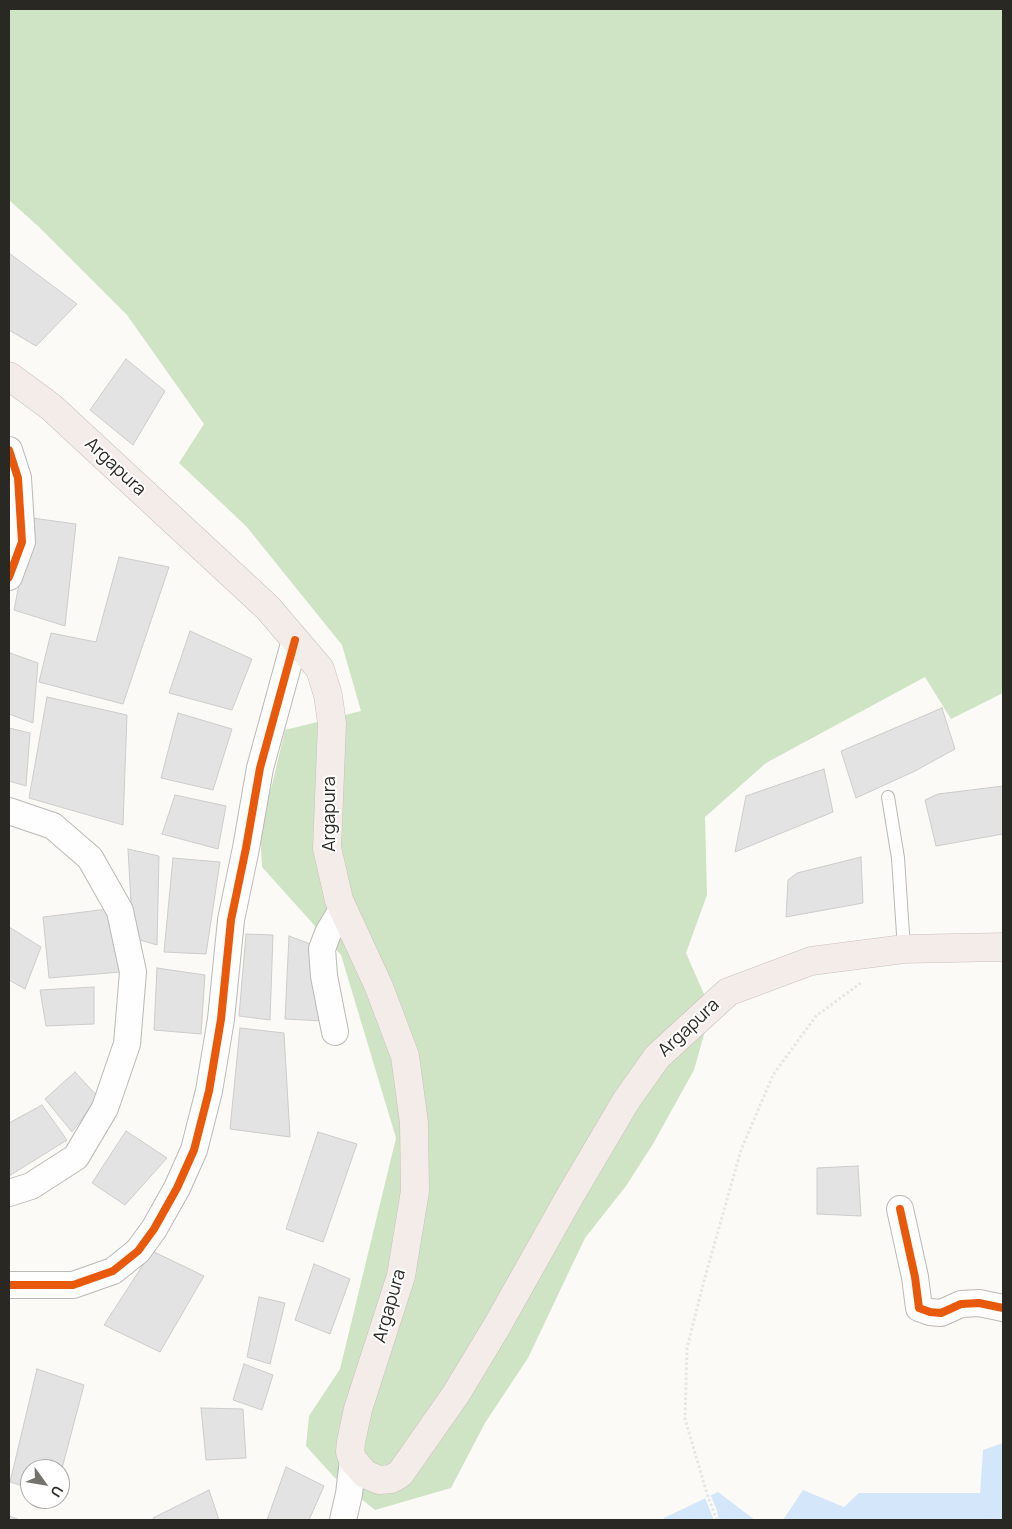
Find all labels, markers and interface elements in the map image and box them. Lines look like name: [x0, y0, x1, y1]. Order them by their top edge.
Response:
street label: Argapura: [80, 433, 150, 501]
street label: Argapura: [319, 776, 341, 852]
street label: Argapura: [654, 994, 724, 1062]
street label: Argapura: [369, 1267, 411, 1345]
north arrow: [20, 1459, 70, 1509]
text: U: [47, 1482, 68, 1501]

